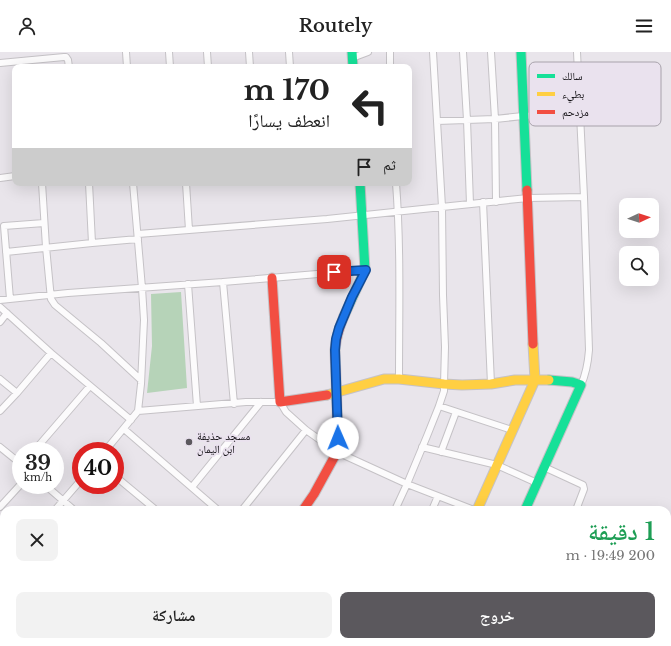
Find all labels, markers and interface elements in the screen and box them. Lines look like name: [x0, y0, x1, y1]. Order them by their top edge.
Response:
icon: person: [16, 15, 38, 37]
text: Routely: [299, 15, 372, 37]
icon: menu: [633, 15, 655, 37]
legend: [529, 62, 661, 126]
text: سالك: [562, 69, 582, 83]
text: 170 m: [244, 73, 330, 108]
icon: left: [344, 80, 396, 132]
text: بطيء: [562, 87, 584, 103]
text: مزدحم: [562, 105, 589, 120]
text: انعطف يسارًا: [248, 110, 330, 132]
text: ثم: [383, 155, 396, 174]
icon: arrive: [353, 156, 375, 178]
north arrow: [619, 198, 659, 238]
map controls: [619, 198, 659, 286]
button: search: [619, 246, 659, 286]
pin: [317, 255, 351, 289]
icon: arrive: [323, 261, 345, 283]
position arrow: [317, 417, 359, 459]
place label: مسجد حذيفة ابن اليمان: [197, 429, 250, 456]
marker: مسجد حذيفة ابن اليمان: [184, 437, 194, 447]
speed limit sign: 40: [72, 442, 124, 494]
text: 39: [25, 451, 51, 475]
text: km/h: [24, 471, 52, 484]
text: 1 دقيقة: [588, 517, 655, 546]
button: close: [16, 519, 58, 561]
text: 200 m · 19:49: [566, 547, 655, 564]
button: مشاركة: [16, 592, 332, 638]
button: خروج: [340, 592, 655, 638]

